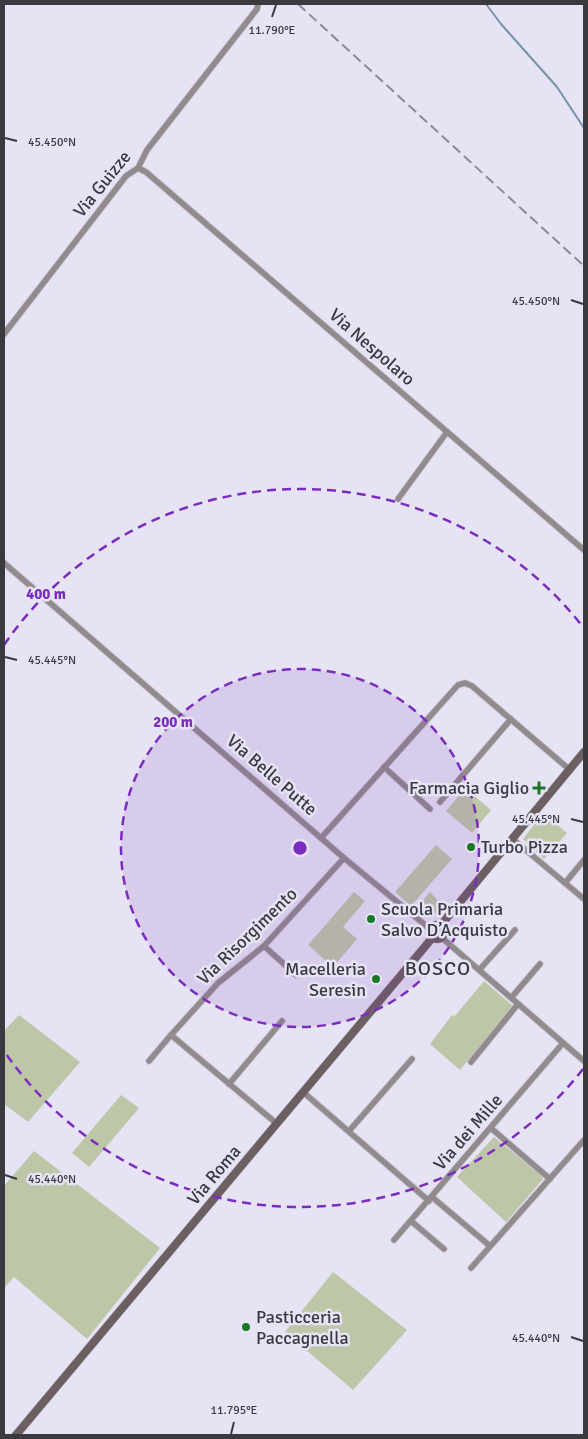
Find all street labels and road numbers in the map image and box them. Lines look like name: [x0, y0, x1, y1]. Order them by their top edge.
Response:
street label: Via Guizze: [68, 146, 136, 222]
street label: Via Nespolaro: [325, 304, 419, 390]
street label: Via Belle Putte: [222, 730, 322, 820]
street label: Via Risorgimento: [192, 883, 302, 989]
street label: Via dei Mille: [429, 1089, 507, 1175]
street label: Via Roma: [183, 1140, 245, 1210]

